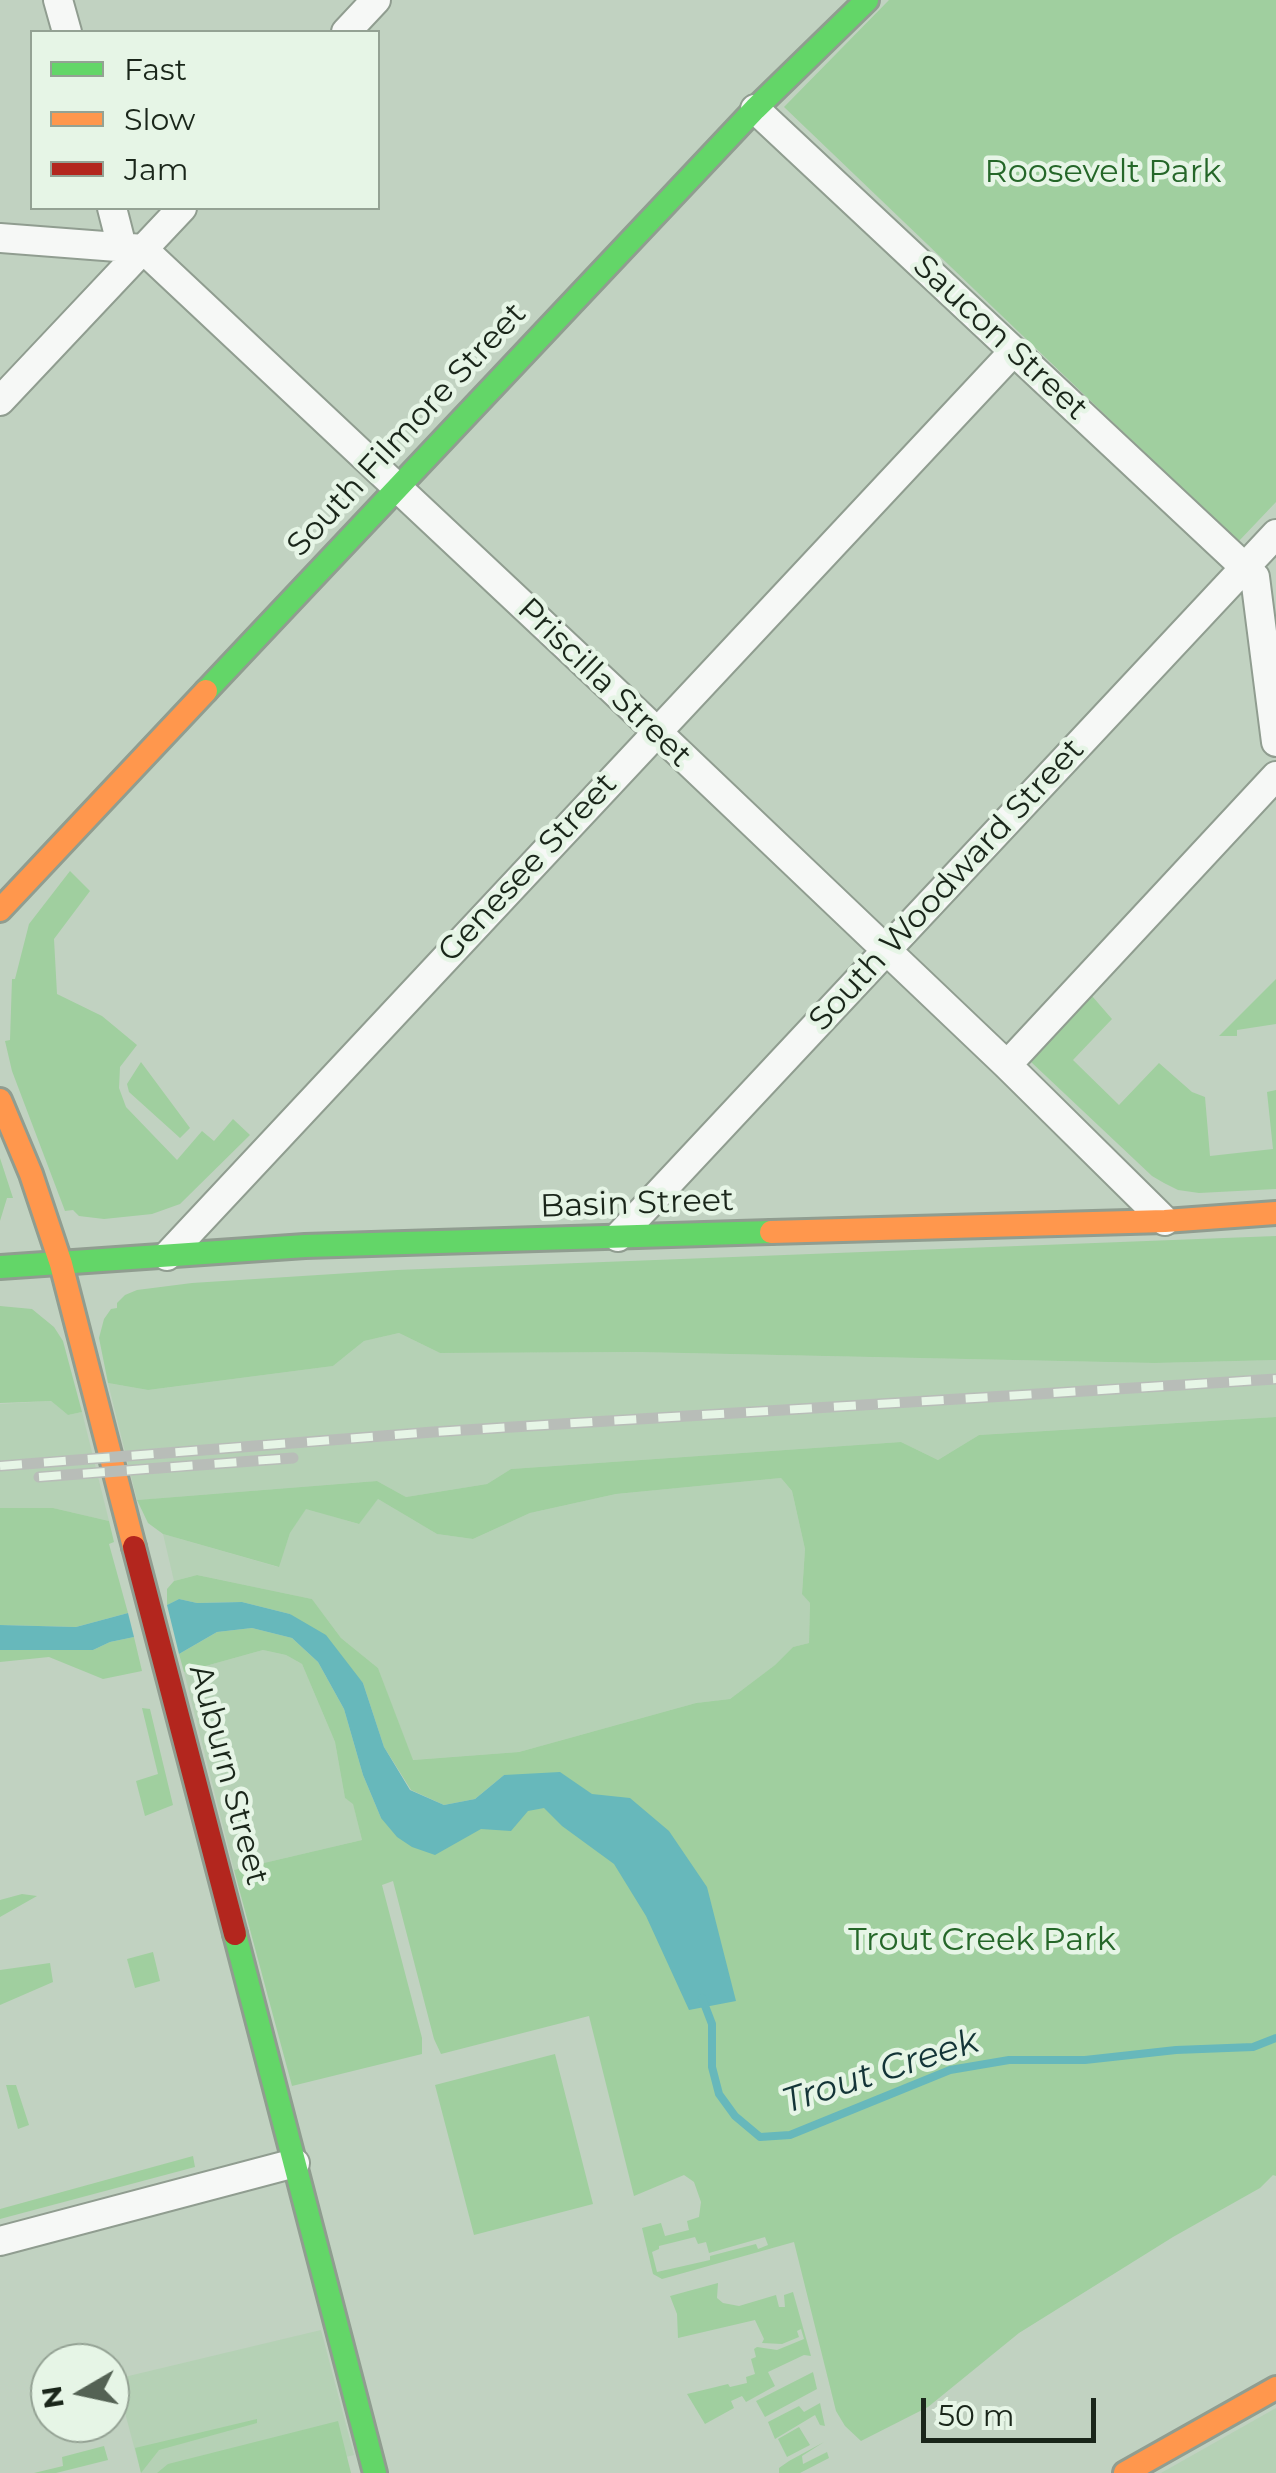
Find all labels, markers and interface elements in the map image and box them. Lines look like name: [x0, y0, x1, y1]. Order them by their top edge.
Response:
legend: [30, 30, 380, 210]
text: Fast: [124, 51, 187, 88]
text: Slow: [124, 101, 195, 138]
text: Jam: [124, 151, 189, 188]
park label: Roosevelt Park: [985, 154, 1221, 192]
street label: Saucon Street: [905, 247, 1095, 429]
street label: South Filmore Street: [280, 295, 534, 565]
street label: Priscilla Street: [509, 590, 699, 776]
street label: South Woodward Street: [802, 731, 1092, 1039]
street label: Genesee Street: [431, 766, 625, 970]
street label: Basin Street: [539, 1181, 735, 1227]
street label: Auburn Street: [180, 1661, 276, 1889]
park label: Trout Creek Park: [848, 1922, 1116, 1960]
water label: Trout Creek: [778, 2021, 984, 2123]
north arrow: [30, 2343, 130, 2443]
scale bar: [926, 2378, 1101, 2440]
text: N: [34, 2384, 71, 2411]
text: 50 m: [938, 2397, 1015, 2434]

